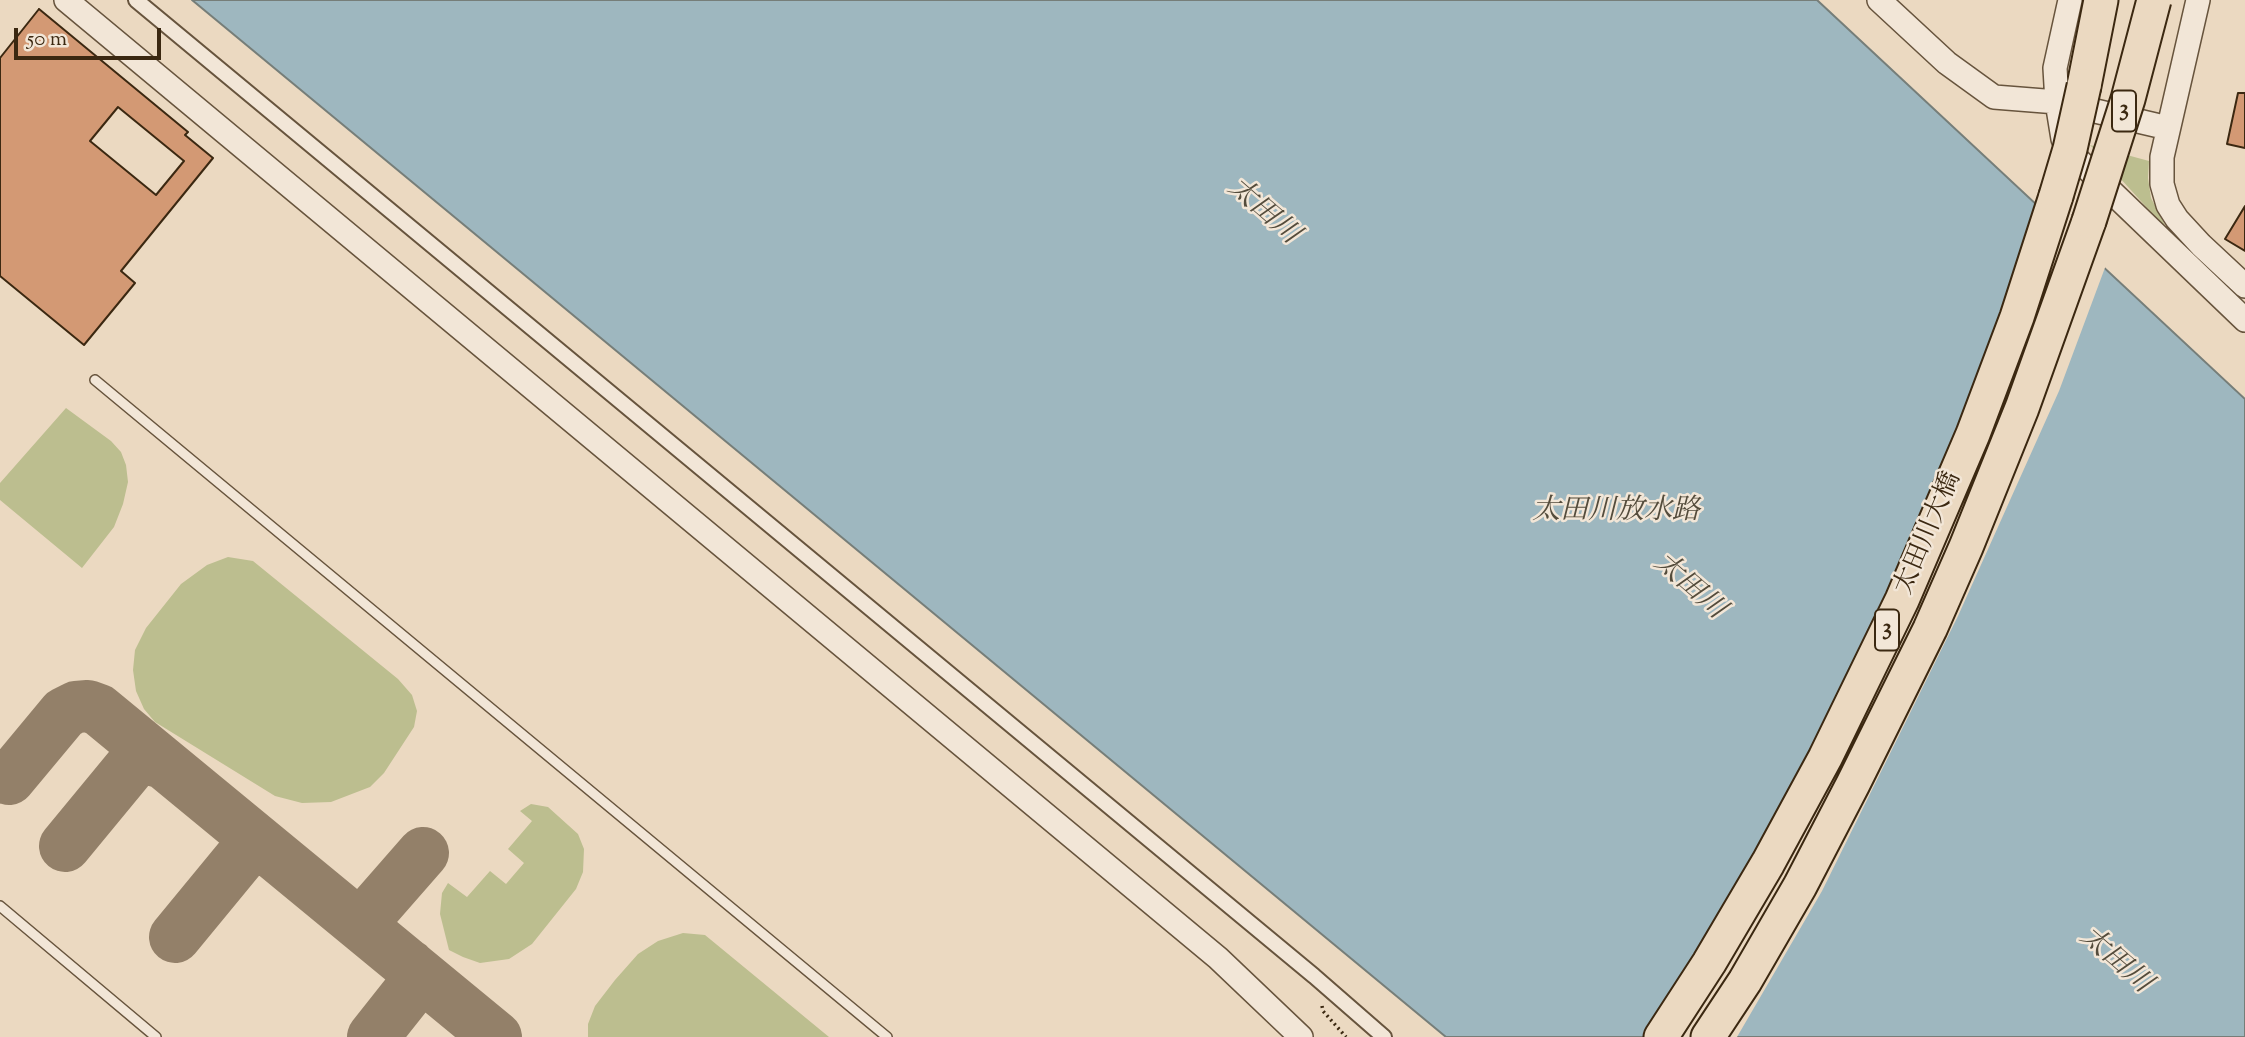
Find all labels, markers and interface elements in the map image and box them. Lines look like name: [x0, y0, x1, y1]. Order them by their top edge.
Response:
scale bar: [18, 14, 164, 58]
text: 50 m: [27, 25, 67, 55]
road number: 3: [2112, 90, 2136, 132]
water label: 太田川: [1219, 173, 1305, 253]
street label: 太田川大橋: [1890, 468, 1970, 600]
water label: 太田川放水路: [1532, 496, 1700, 530]
water label: 太田川: [1645, 548, 1731, 628]
road number: 3: [1875, 610, 1899, 650]
water label: 太田川: [2071, 922, 2157, 1002]

